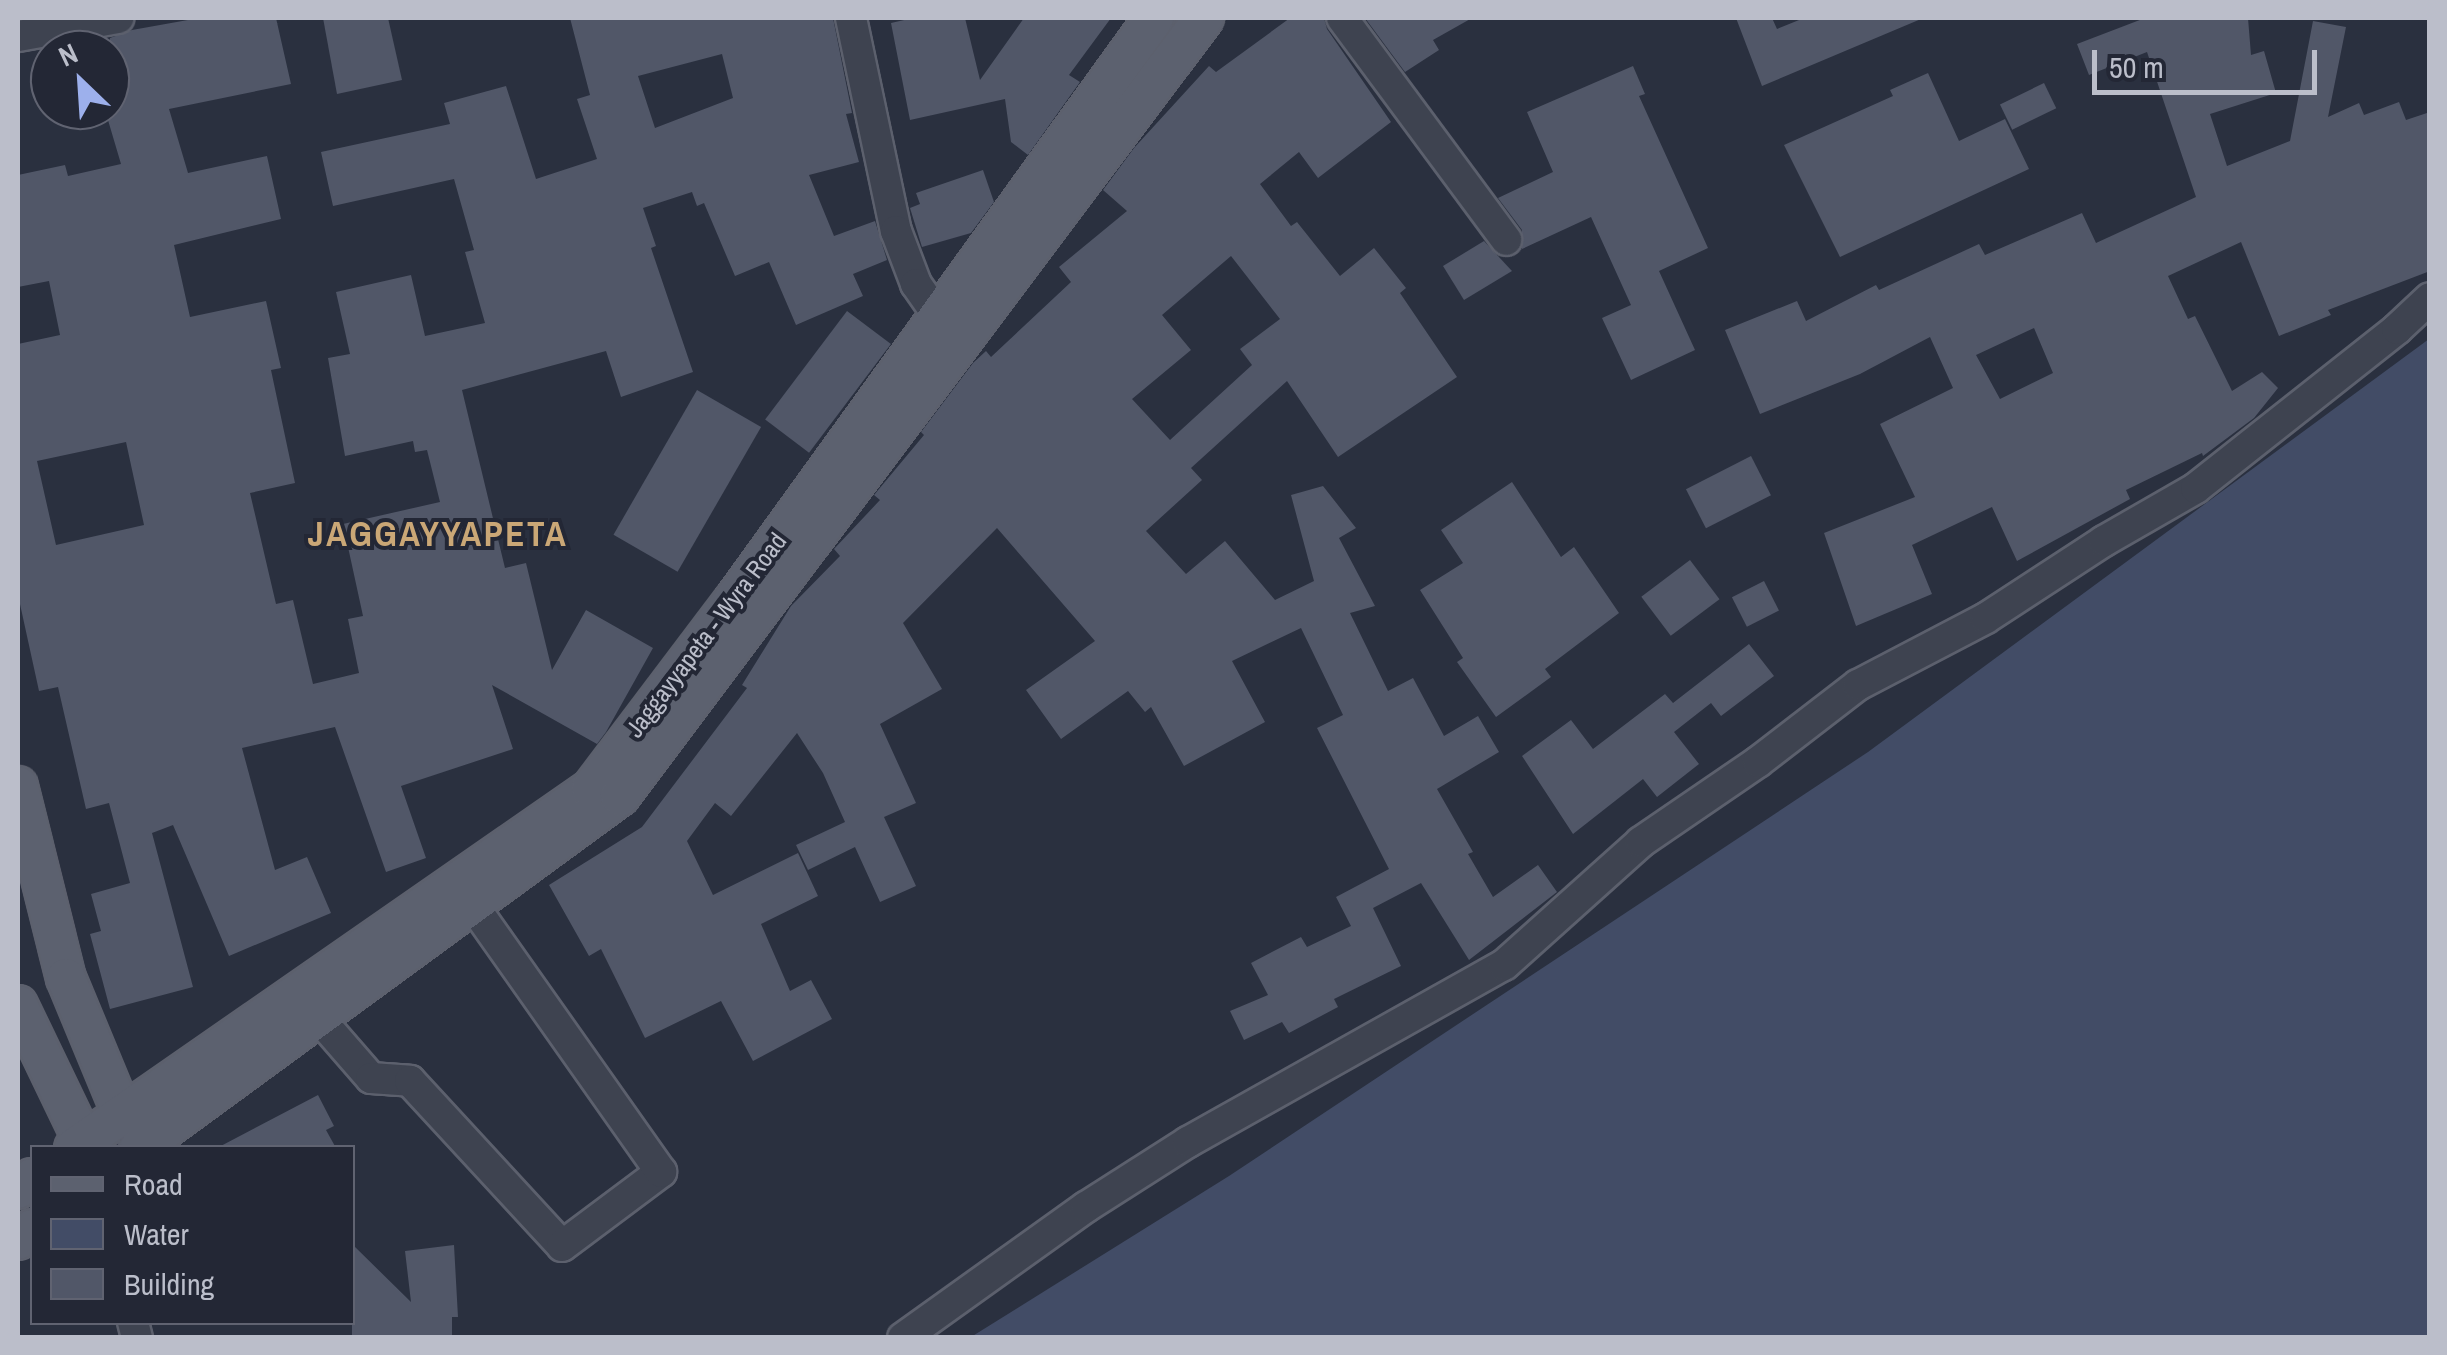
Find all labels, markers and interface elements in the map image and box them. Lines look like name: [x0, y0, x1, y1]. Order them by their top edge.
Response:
north arrow: [30, 30, 130, 130]
scale bar: [2097, 30, 2322, 92]
text: N: [53, 34, 84, 75]
text: 50 m: [2109, 47, 2164, 87]
district label: JAGGAYYAPETA: [308, 513, 568, 555]
street label: Jaggayyapeta - Wyra Road: [619, 527, 793, 743]
legend: [30, 1145, 355, 1325]
text: Road: [124, 1164, 183, 1204]
text: Water: [124, 1214, 189, 1254]
text: Building: [124, 1264, 214, 1304]

